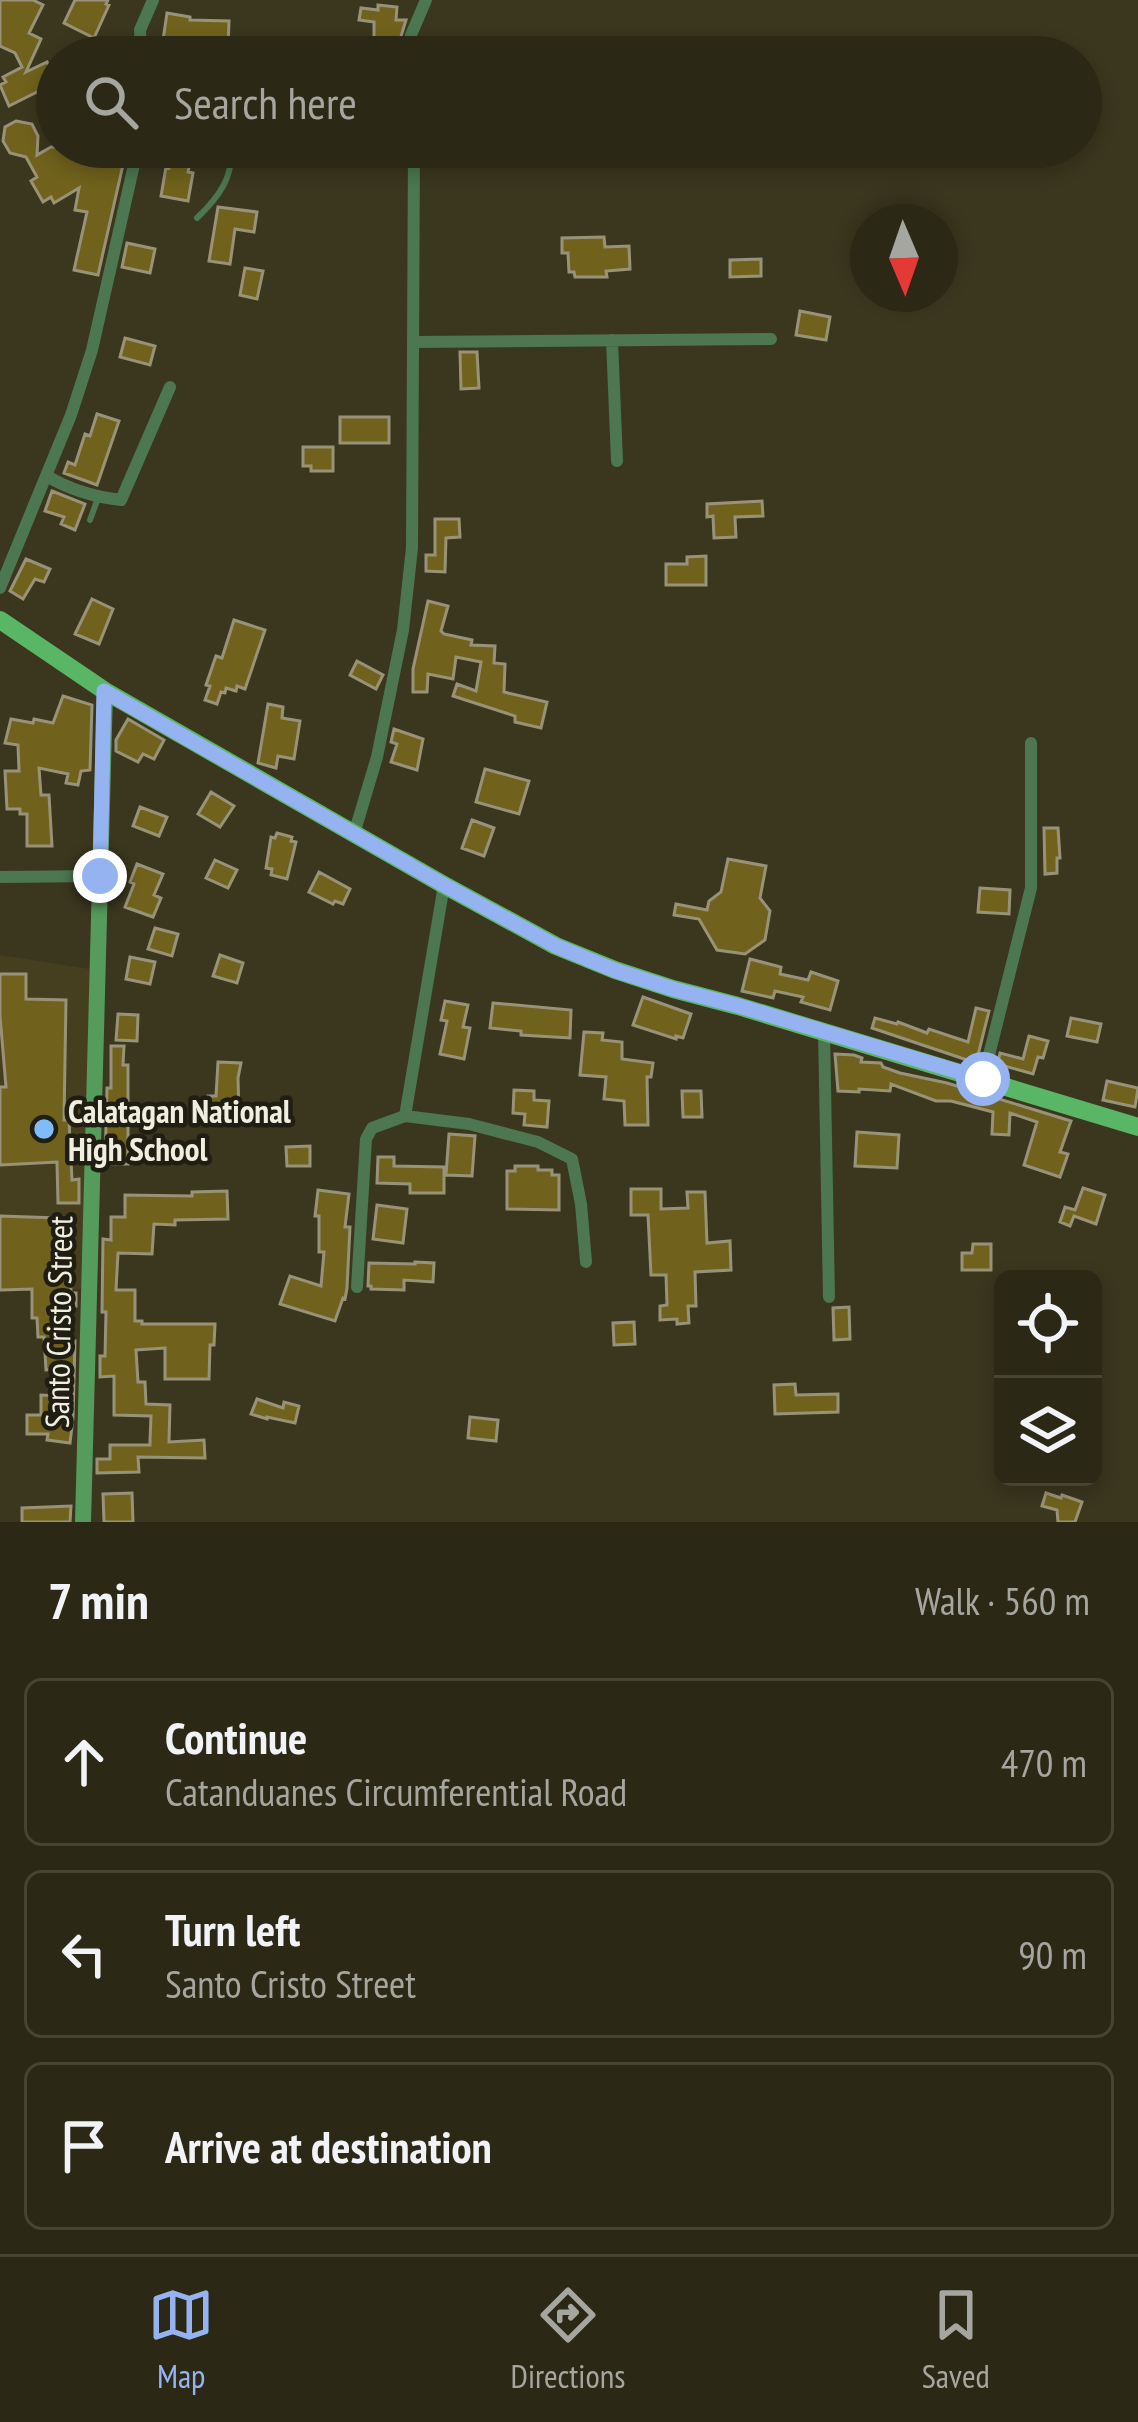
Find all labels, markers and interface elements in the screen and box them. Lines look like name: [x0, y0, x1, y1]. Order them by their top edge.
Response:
search box: [36, 36, 1102, 168]
icon: search: [78, 69, 144, 135]
text: Search here: [174, 73, 357, 131]
north arrow: [850, 204, 958, 312]
route end: [73, 849, 127, 903]
route start: [956, 1052, 1010, 1106]
place label: Calatagan National High School: [68, 1089, 292, 1170]
marker: Calatagan National High School: [31, 1116, 57, 1142]
street label: Santo Cristo Street: [35, 1215, 81, 1429]
map controls: [994, 1270, 1102, 1486]
button: locate: [994, 1270, 1102, 1378]
button: layers: [994, 1378, 1102, 1486]
text: 7 min: [48, 1567, 149, 1633]
text: Walk · 560 m: [915, 1575, 1090, 1626]
text: Continue: [165, 1708, 307, 1766]
icon: ahead: [51, 1729, 117, 1795]
text: 470 m: [1001, 1737, 1087, 1788]
text: Catanduanes Circumferential Road: [165, 1766, 627, 1817]
text: Turn left: [165, 1900, 300, 1958]
icon: left: [51, 1921, 117, 1987]
text: 90 m: [1018, 1929, 1087, 1980]
text: Santo Cristo Street: [165, 1958, 416, 2009]
icon: arrive: [51, 2113, 117, 2179]
text: Arrive at destination: [165, 2117, 492, 2175]
tab: Map: [148, 2282, 214, 2397]
tab: Directions: [511, 2282, 625, 2397]
tab: Saved: [922, 2282, 990, 2397]

